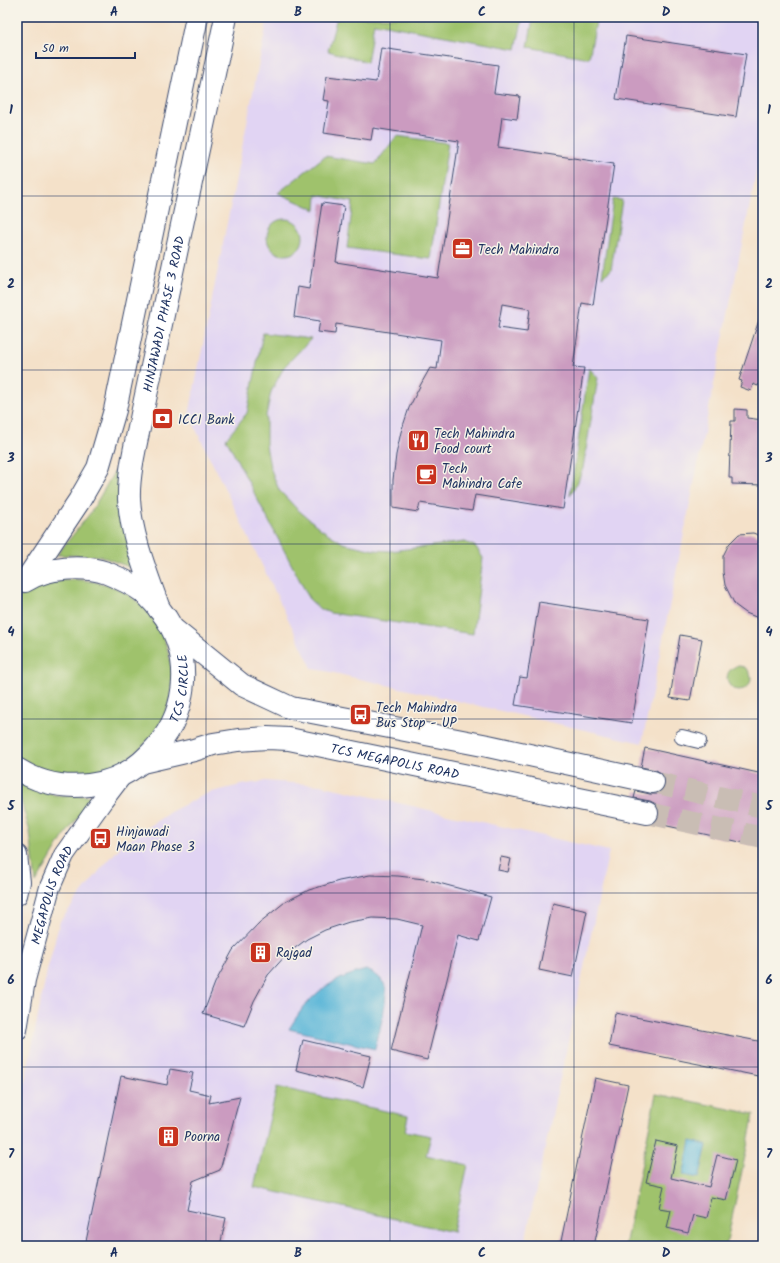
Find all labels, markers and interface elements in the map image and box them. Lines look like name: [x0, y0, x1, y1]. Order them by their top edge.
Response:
text: A: [110, 2, 118, 23]
text: B: [294, 2, 302, 23]
text: C: [478, 2, 486, 23]
text: D: [662, 2, 671, 23]
scale bar: [36, 34, 135, 60]
text: 50 m: [42, 39, 69, 58]
text: 1: [9, 100, 13, 121]
text: 1: [767, 100, 771, 121]
street label: HINJAWADI PHASE 3 ROAD: [138, 234, 191, 394]
office icon: Tech Mahindra: [449, 236, 475, 262]
place label: Tech Mahindra: [478, 240, 559, 261]
text: 2: [7, 274, 15, 295]
text: 2: [765, 274, 773, 295]
bank icon: ICCI Bank: [149, 406, 175, 432]
place label: ICCI Bank: [178, 410, 235, 431]
place label: Tech Mahindra Food court: [434, 424, 515, 460]
restaurant icon: Tech Mahindra Food court: [406, 427, 432, 453]
text: 3: [6, 448, 15, 469]
text: 3: [764, 448, 773, 469]
place label: Tech Mahindra Cafe: [442, 459, 522, 495]
cafe icon: Tech Mahindra Cafe: [413, 462, 439, 488]
text: 4: [7, 622, 15, 643]
text: 4: [765, 622, 773, 643]
street label: TCS CIRCLE: [165, 652, 195, 726]
place label: Tech Mahindra Bus Stop - UP: [376, 698, 457, 734]
bus stop icon: Tech Mahindra Bus Stop - UP: [348, 701, 374, 727]
street label: TCS MEGAPOLIS ROAD: [329, 739, 461, 786]
text: 5: [7, 796, 16, 817]
text: 5: [765, 796, 774, 817]
place label: Hinjawadi Maan Phase 3: [116, 822, 195, 858]
bus stop icon: Hinjawadi Maan Phase 3: [88, 825, 114, 851]
street label: MEGAPOLIS ROAD: [26, 842, 80, 947]
building icon: Rajgad: [248, 939, 274, 965]
place label: Rajgad: [276, 943, 312, 964]
text: 6: [7, 970, 15, 991]
text: 6: [765, 970, 773, 991]
building icon: Poorna: [156, 1123, 182, 1149]
place label: Poorna: [184, 1127, 220, 1148]
text: 7: [8, 1144, 15, 1165]
text: 7: [766, 1144, 773, 1165]
text: A: [110, 1243, 118, 1263]
text: B: [294, 1243, 302, 1263]
text: C: [478, 1243, 486, 1263]
text: D: [662, 1243, 671, 1263]

